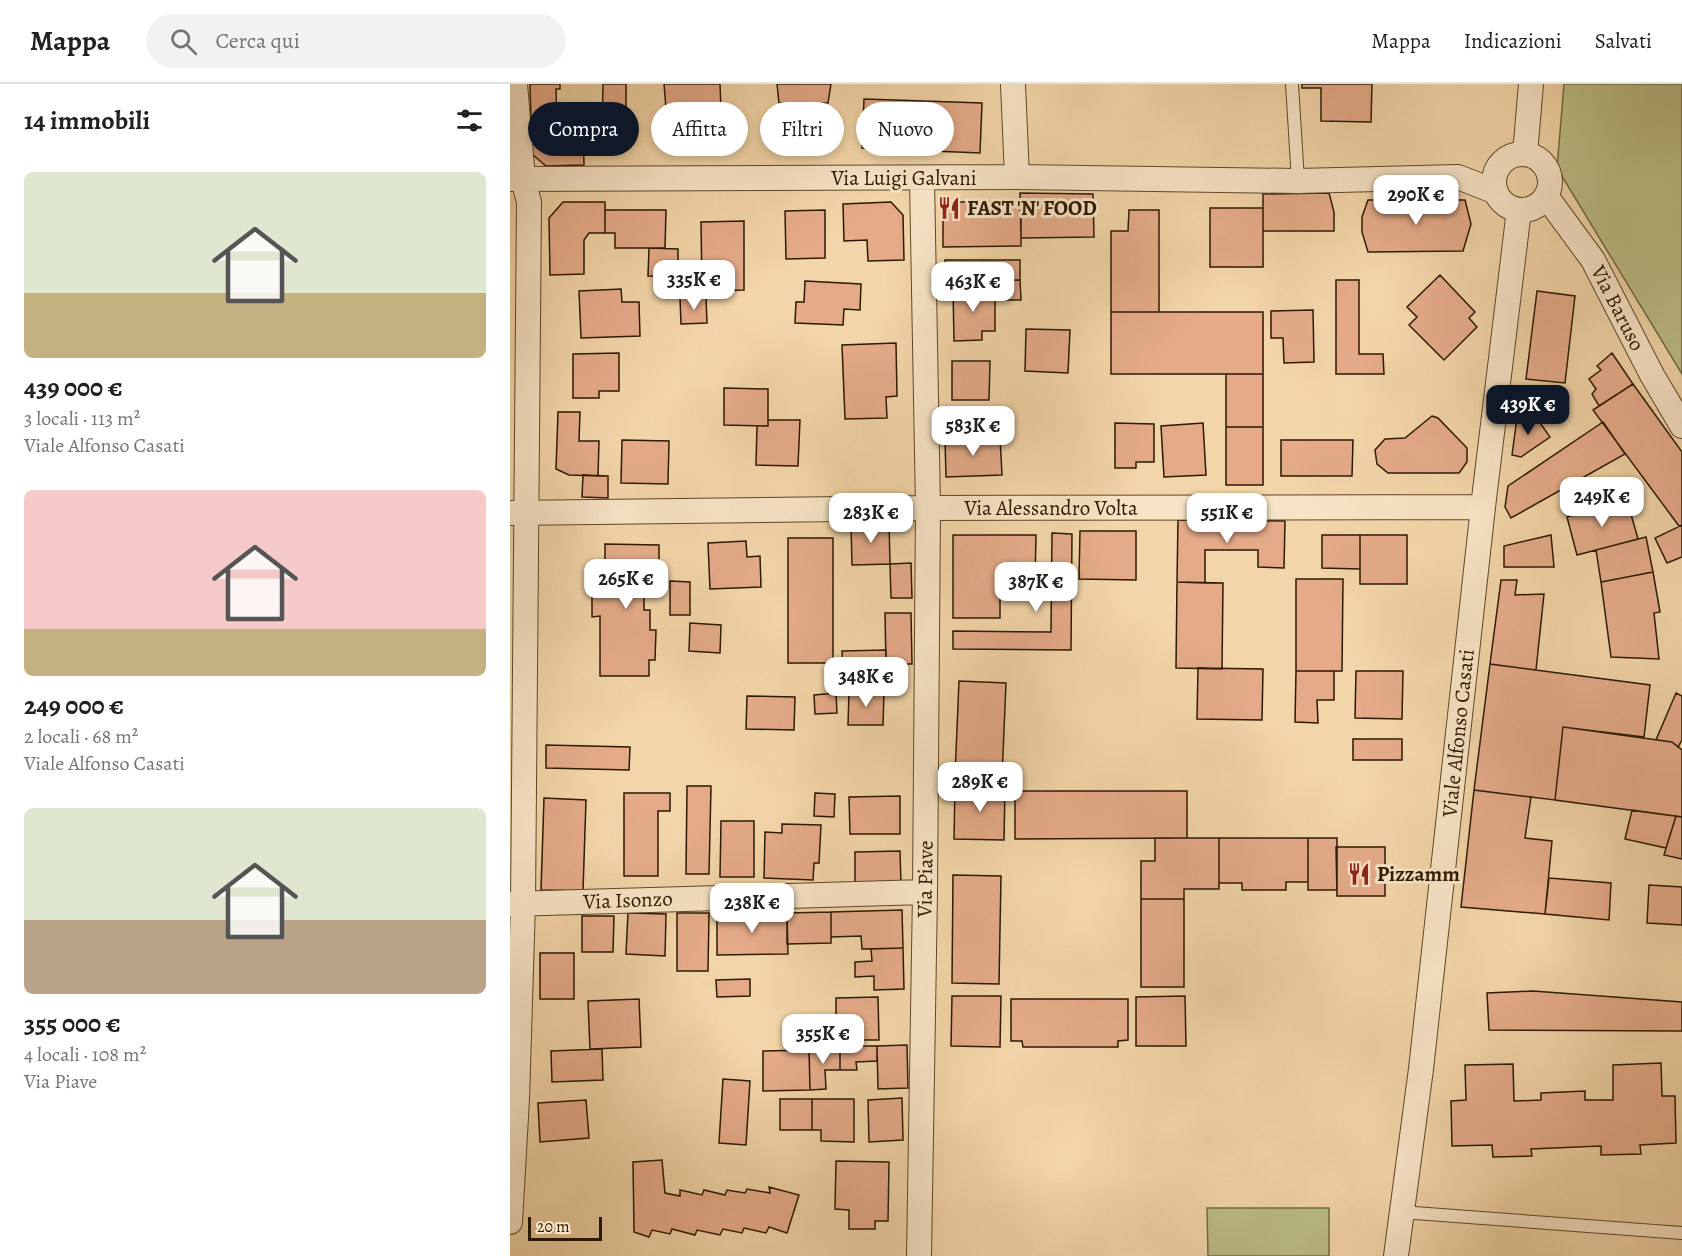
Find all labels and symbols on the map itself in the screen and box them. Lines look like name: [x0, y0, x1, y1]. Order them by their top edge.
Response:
street label: Via Luigi Galvani: [830, 164, 977, 192]
pin: 290K €: [1367, 175, 1465, 226]
place label: FAST 'N' FOOD: [967, 194, 1097, 222]
restaurant icon: FAST 'N' FOOD: [936, 195, 962, 221]
pin: 335K €: [645, 260, 743, 311]
street label: Via Baruso: [1584, 260, 1651, 356]
pin: 463K €: [924, 262, 1022, 313]
pin: 439K €: [1479, 385, 1577, 436]
pin: 583K €: [924, 406, 1022, 457]
pin: 249K €: [1553, 477, 1651, 528]
pin: 283K €: [822, 493, 920, 544]
pin: 551K €: [1178, 493, 1276, 544]
street label: Via Alessandro Volta: [963, 494, 1138, 522]
pin: 265K €: [577, 559, 675, 610]
pin: 387K €: [987, 562, 1085, 613]
street label: Viale Alfonso Casati: [1435, 647, 1481, 819]
pin: 348K €: [817, 657, 915, 708]
pin: 289K €: [931, 762, 1029, 813]
street label: Via Piave: [910, 840, 940, 919]
place label: Pizzamm: [1377, 860, 1460, 888]
restaurant icon: Pizzamm: [1346, 861, 1372, 887]
pin: 238K €: [703, 883, 801, 934]
street label: Via Isonzo: [582, 884, 673, 916]
pin: 355K €: [774, 1014, 872, 1065]
scale bar: [528, 1214, 602, 1242]

